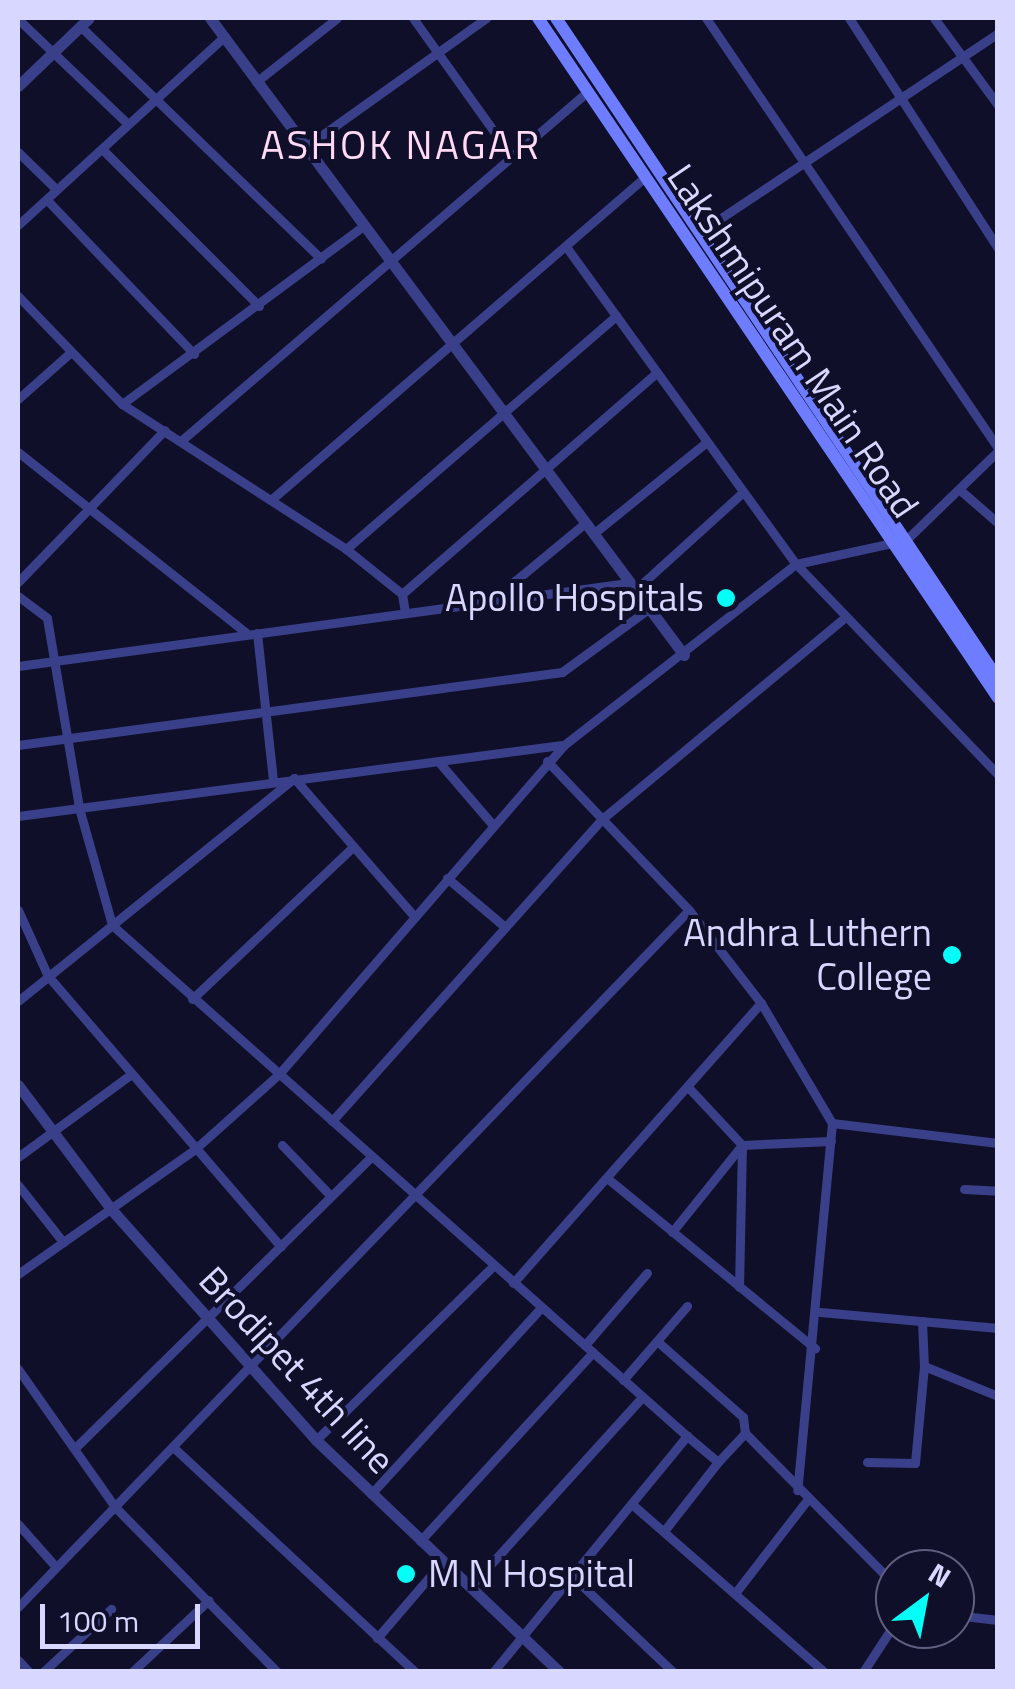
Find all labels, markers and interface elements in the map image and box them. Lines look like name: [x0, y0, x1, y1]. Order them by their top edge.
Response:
district label: ASHOK NAGAR: [260, 121, 542, 169]
street label: Lakshmipuram Main Road: [658, 156, 928, 526]
place label: Apollo Hospitals: [445, 575, 704, 621]
marker: Apollo Hospitals: [713, 585, 739, 611]
place label: Andhra Luthern College: [683, 910, 932, 999]
marker: Andhra Luthern College: [941, 944, 963, 966]
street label: Brodipet 4th line: [190, 1257, 404, 1483]
north arrow: [875, 1549, 975, 1649]
place label: M N Hospital: [428, 1551, 635, 1597]
text: N: [920, 1551, 960, 1598]
marker: M N Hospital: [393, 1561, 419, 1587]
scale bar: [45, 1584, 205, 1646]
text: 100 m: [57, 1598, 139, 1644]

